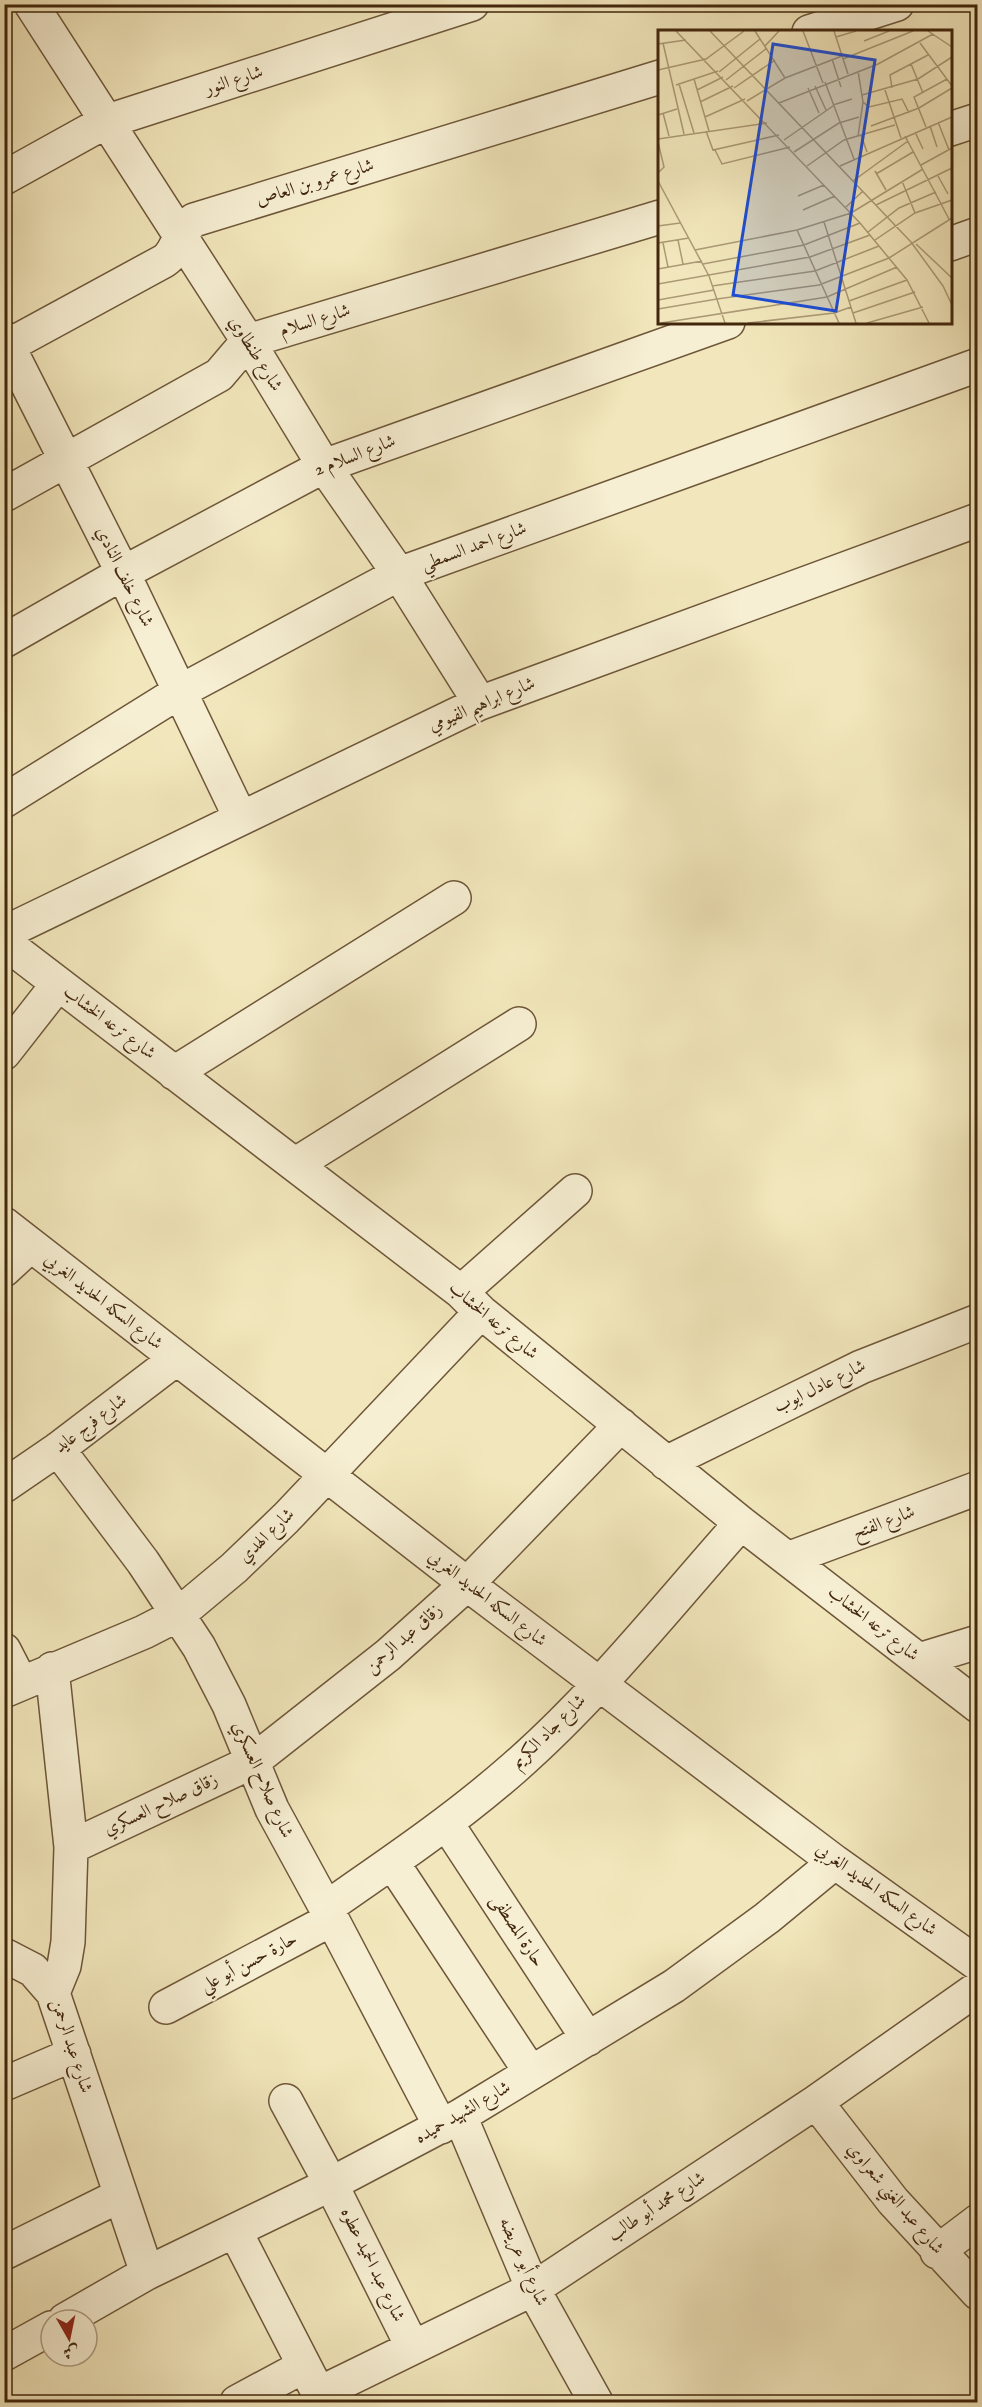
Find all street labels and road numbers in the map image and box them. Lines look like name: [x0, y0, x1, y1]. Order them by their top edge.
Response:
street label: شارع النور: [200, 61, 267, 104]
street label: شارع عمرو بن العاص: [253, 154, 377, 214]
street label: شارع السلام: [277, 299, 354, 346]
street label: شارع طنطاوي: [221, 312, 287, 397]
street label: شارع السلام 2: [311, 430, 400, 485]
street label: شارع احمد السمطي: [418, 517, 531, 580]
street label: شارع خلف النادي: [88, 523, 158, 632]
street label: شارع ابراهيم الفيومي: [425, 672, 541, 742]
street label: شارع ترعه الخشاب: [57, 981, 160, 1067]
street label: شارع السكه الحديد الغربي: [38, 1248, 167, 1357]
street label: شارع ترعه الخشاب: [442, 1277, 543, 1367]
street label: شارع عادل ايوب: [770, 1355, 871, 1421]
street label: شارع فرج عايد: [50, 1389, 134, 1461]
street label: شارع الفتح: [850, 1501, 920, 1548]
street label: شارع الهدي: [234, 1504, 301, 1570]
street label: شارع السكه الحديد الغربي: [422, 1545, 551, 1654]
street label: شارع ترعه الخشاب: [821, 1581, 923, 1669]
street label: زقاق عبد الرحمن: [360, 1599, 448, 1679]
street label: شارع جاد الكريم: [507, 1690, 593, 1776]
street label: شارع صلاح العسكري: [223, 1718, 298, 1843]
street label: زقاق صلاح العسكري: [100, 1769, 223, 1844]
street label: شارع السكه الحديد الغربي: [810, 1838, 941, 1943]
street label: حارة المصطفى: [485, 1890, 549, 1972]
street label: حارة حسن أبو علي: [195, 1925, 303, 2002]
street label: شارع عبد الرحمن: [43, 1996, 97, 2097]
street label: شارع الشهيد حميده: [411, 2076, 516, 2151]
street label: شارع عبد الغني شعراوي: [838, 2138, 949, 2262]
street label: شارع محمد أبو طالب: [602, 2164, 711, 2249]
street label: شارع عبد الحميد عطوه: [333, 2204, 410, 2327]
street label: شارع أبو عريضه: [491, 2213, 556, 2311]

